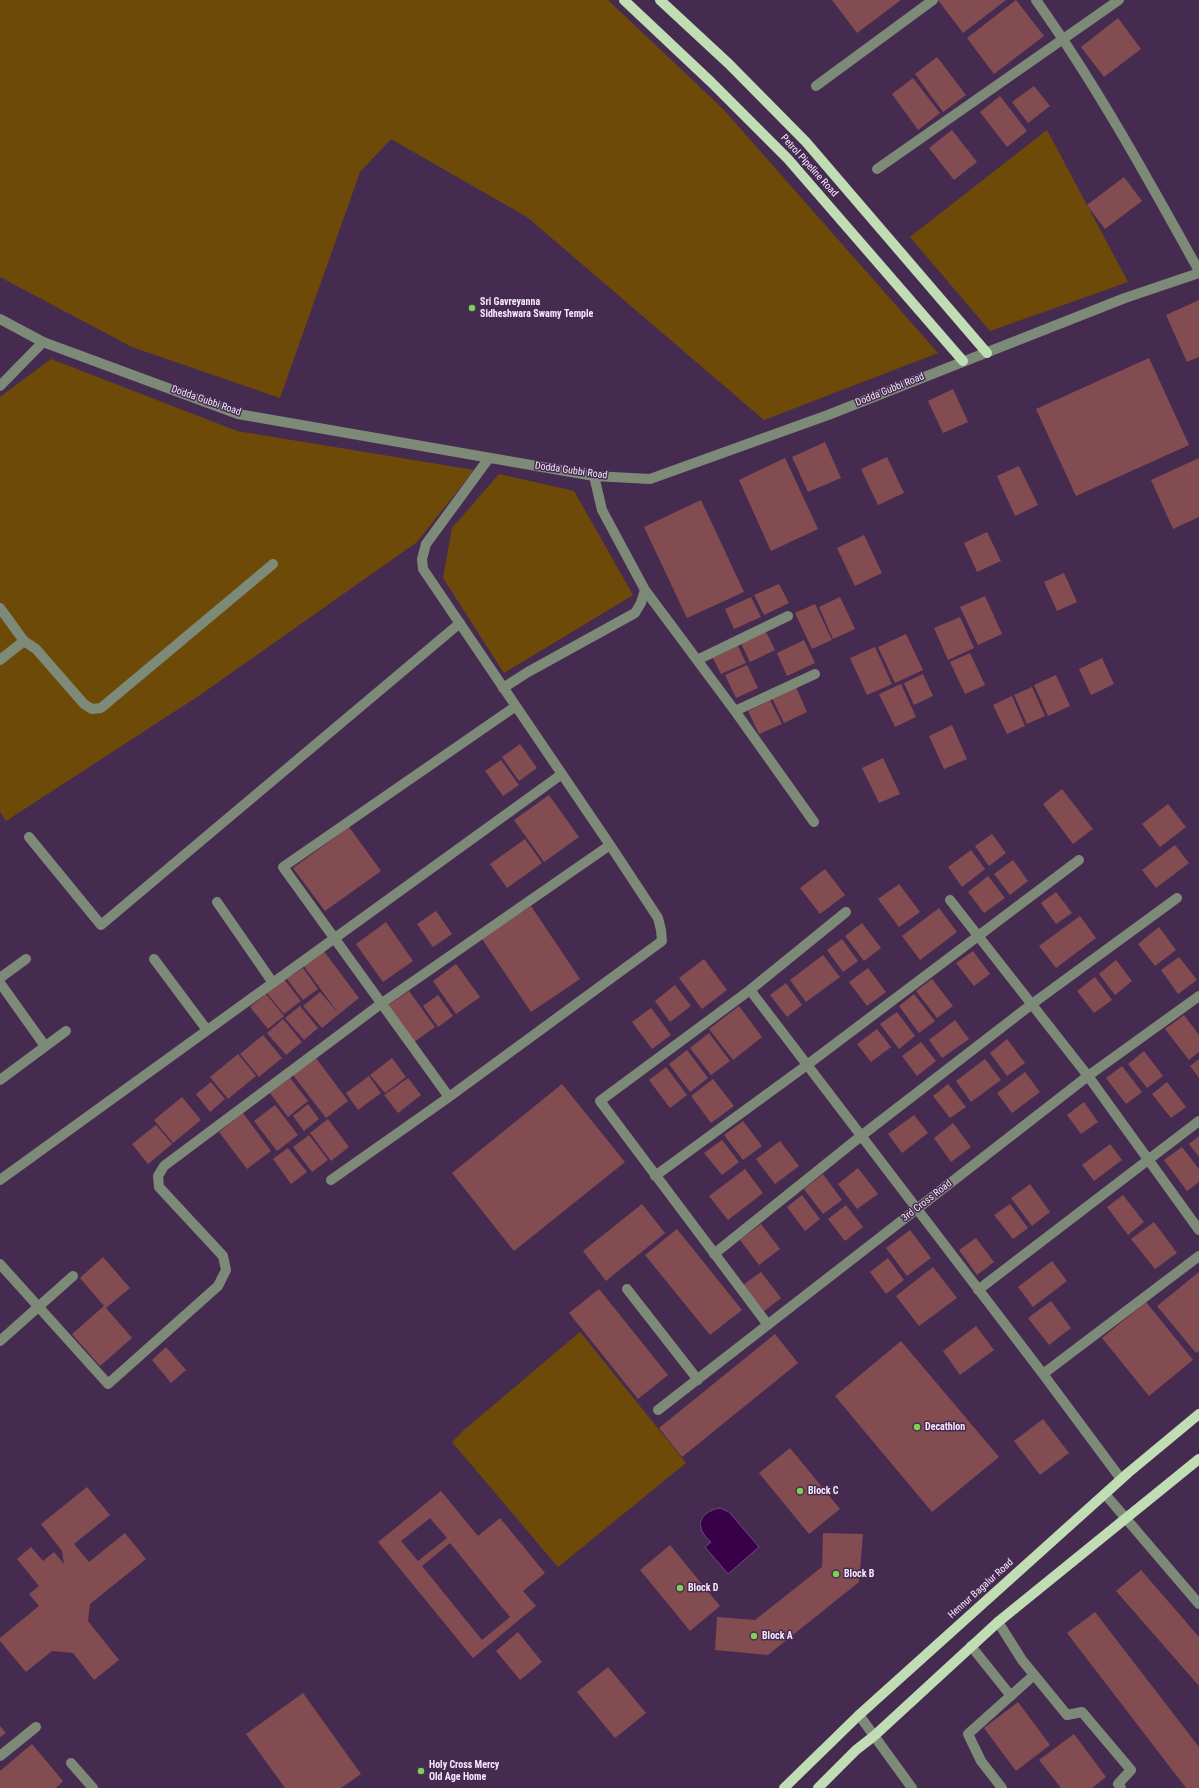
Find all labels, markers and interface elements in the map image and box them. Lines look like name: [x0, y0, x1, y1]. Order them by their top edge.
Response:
street label: Petrol Pipeline Road: [778, 132, 840, 200]
place label: Sri Gavreyanna Sidheshwara Swamy Temple: [480, 296, 593, 320]
marker: Sri Gavreyanna Sidheshwara Swamy Temple: [467, 303, 477, 313]
street label: Dodda Gubbi Road: [854, 371, 926, 409]
street label: Dodda Gubbi Road: [170, 383, 242, 419]
street label: Dodda Gubbi Road: [534, 460, 608, 482]
street label: 3rd Cross Road: [900, 1178, 954, 1224]
place label: Decathlon: [925, 1421, 965, 1433]
marker: Decathlon: [912, 1422, 922, 1432]
place label: Block C: [808, 1485, 838, 1497]
marker: Block C: [795, 1486, 805, 1496]
street label: Hennur Bagalur Road: [946, 1557, 1016, 1621]
place label: Block B: [844, 1568, 874, 1580]
marker: Block B: [831, 1569, 841, 1579]
place label: Block D: [688, 1582, 718, 1594]
marker: Block D: [675, 1583, 685, 1593]
place label: Block A: [762, 1630, 793, 1642]
marker: Block A: [749, 1631, 759, 1641]
place label: Holy Cross Mercy Old Age Home: [429, 1759, 499, 1782]
marker: Holy Cross Mercy Old Age Home: [416, 1766, 426, 1776]

